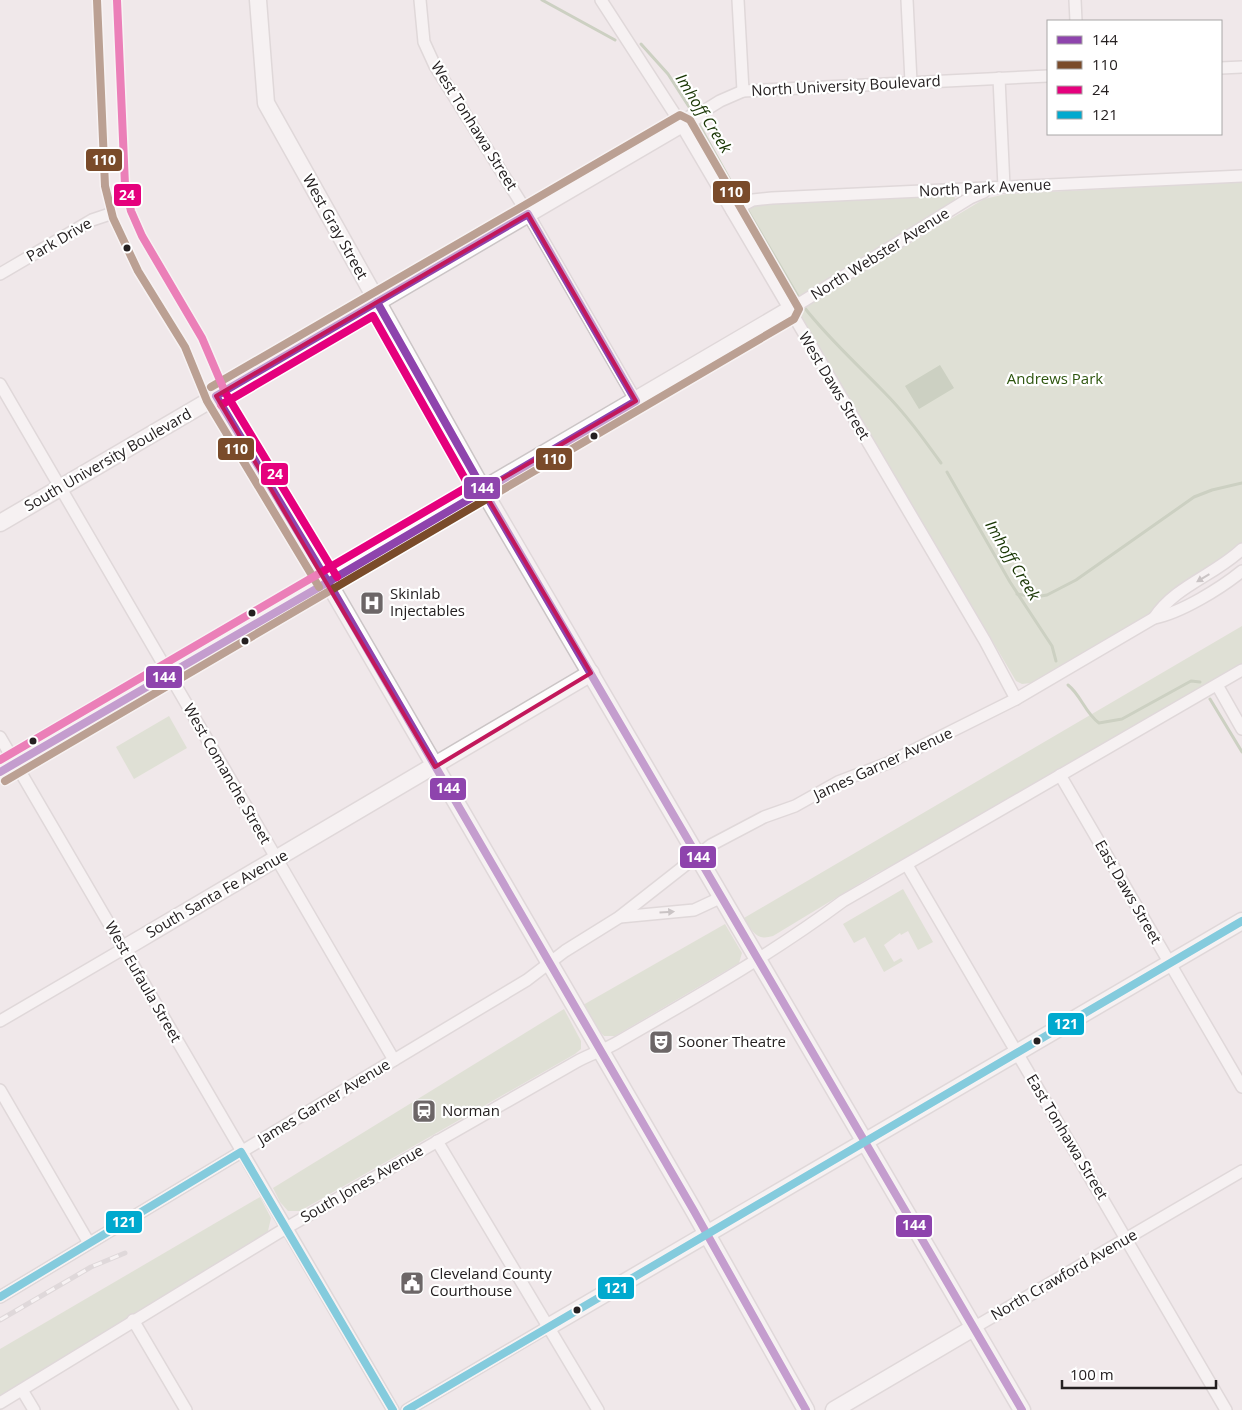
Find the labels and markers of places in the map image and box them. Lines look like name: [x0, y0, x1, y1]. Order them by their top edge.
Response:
unlabelled marker: [122, 243, 132, 253]
unlabelled marker: [589, 431, 599, 441]
place label: Skinlab Injectables: [390, 583, 465, 620]
hospital icon: Skinlab Injectables: [359, 590, 385, 616]
unlabelled marker: [247, 608, 257, 618]
unlabelled marker: [240, 636, 250, 646]
unlabelled marker: [28, 736, 38, 746]
theatre icon: Sooner Theatre: [648, 1029, 674, 1055]
place label: Sooner Theatre: [678, 1031, 786, 1051]
unlabelled marker: [1032, 1036, 1042, 1046]
station icon: Norman: [411, 1098, 437, 1124]
place label: Norman: [442, 1100, 500, 1120]
place label: Cleveland County Courthouse: [430, 1263, 552, 1300]
public building icon: Cleveland County Courthouse: [399, 1270, 425, 1296]
unlabelled marker: [572, 1305, 582, 1315]

